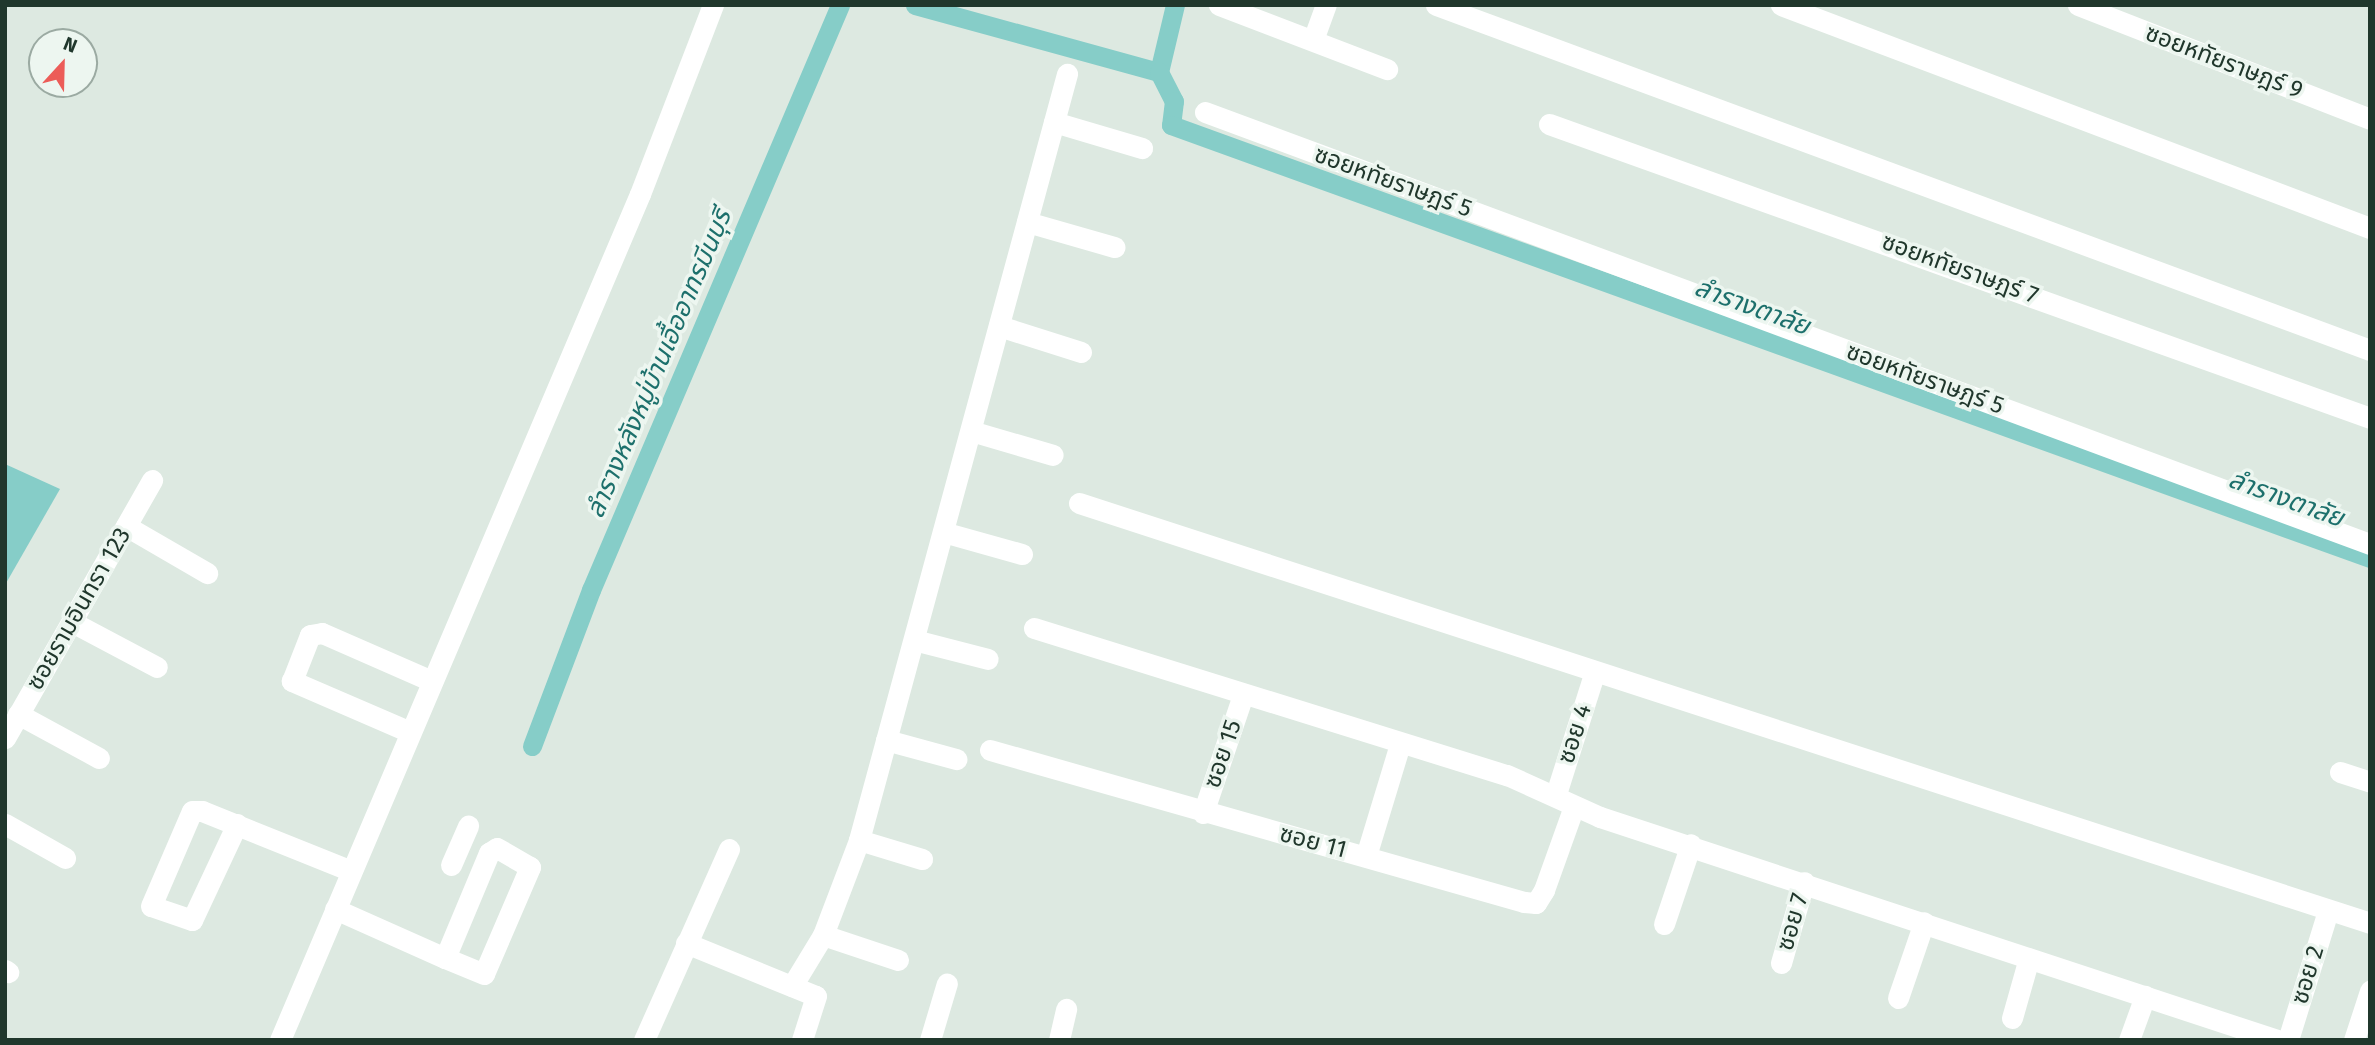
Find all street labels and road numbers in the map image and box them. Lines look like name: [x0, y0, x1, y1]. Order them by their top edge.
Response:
street label: ซอยหทัยราษฎร์ 9: [2141, 19, 2307, 105]
street label: ซอยหทัยราษฎร์ 5: [1310, 140, 1476, 224]
street label: ซอยหทัยราษฎร์ 7: [1878, 227, 2042, 311]
street label: ซอยหทัยราษฎร์ 5: [1842, 337, 2008, 421]
street label: ซอยรามอินทรา 123: [21, 523, 137, 695]
street label: ซอย 4: [1552, 701, 1598, 767]
street label: ซอย 15: [1198, 716, 1248, 792]
street label: ซอย 11: [1276, 819, 1350, 865]
street label: ซอย 7: [1771, 890, 1815, 954]
street label: ซอย 2: [2286, 942, 2330, 1008]

